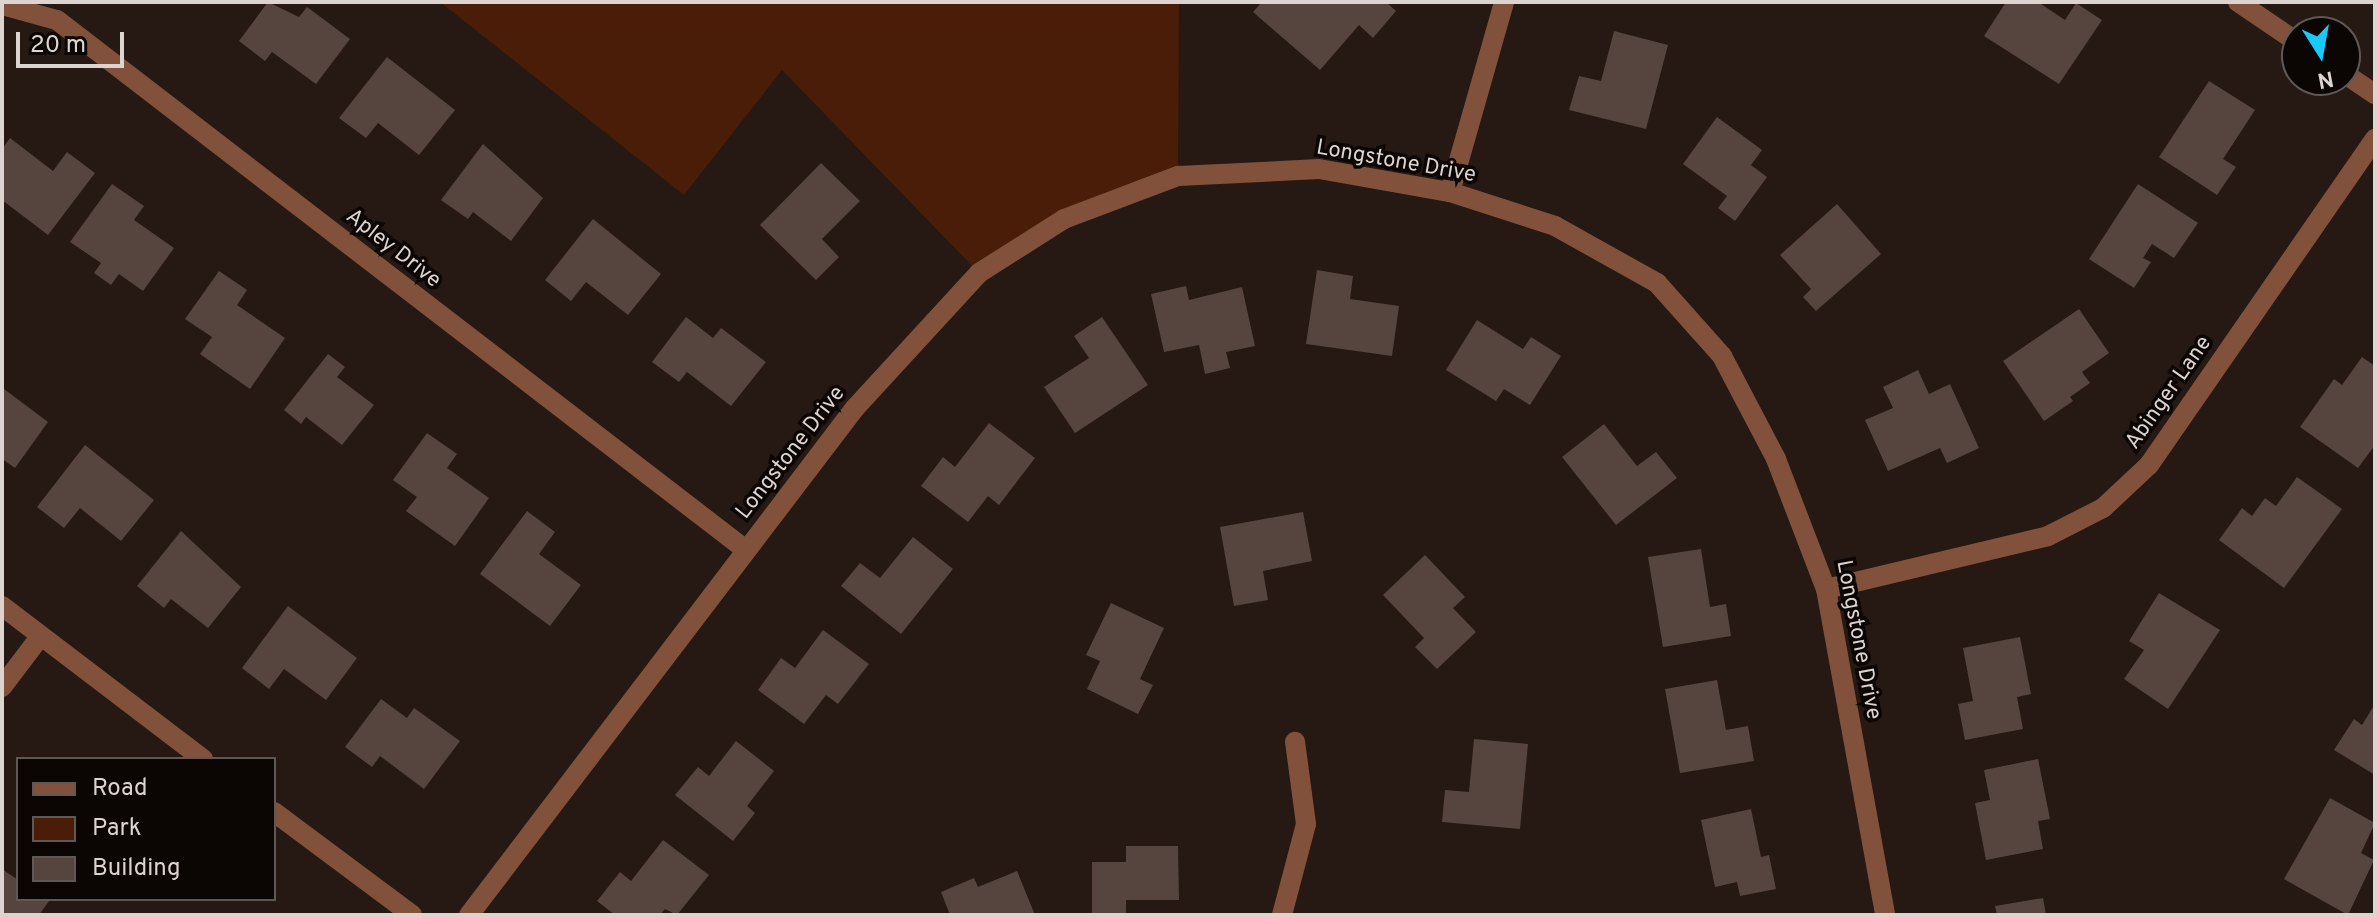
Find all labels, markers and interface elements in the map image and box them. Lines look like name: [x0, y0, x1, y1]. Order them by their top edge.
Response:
scale bar: [20, 16, 128, 66]
north arrow: [2281, 16, 2361, 96]
text: 20 m: [30, 31, 86, 61]
text: N: [2315, 63, 2336, 93]
street label: Longstone Drive: [1314, 135, 1478, 189]
street label: Apley Drive: [340, 204, 446, 294]
street label: Abinger Lane: [2120, 331, 2218, 455]
street label: Longstone Drive: [731, 381, 851, 525]
street label: Longstone Drive: [1830, 558, 1886, 722]
legend: [16, 757, 276, 901]
text: Road: [92, 774, 148, 804]
text: Park: [92, 814, 142, 844]
text: Building: [92, 854, 181, 884]

